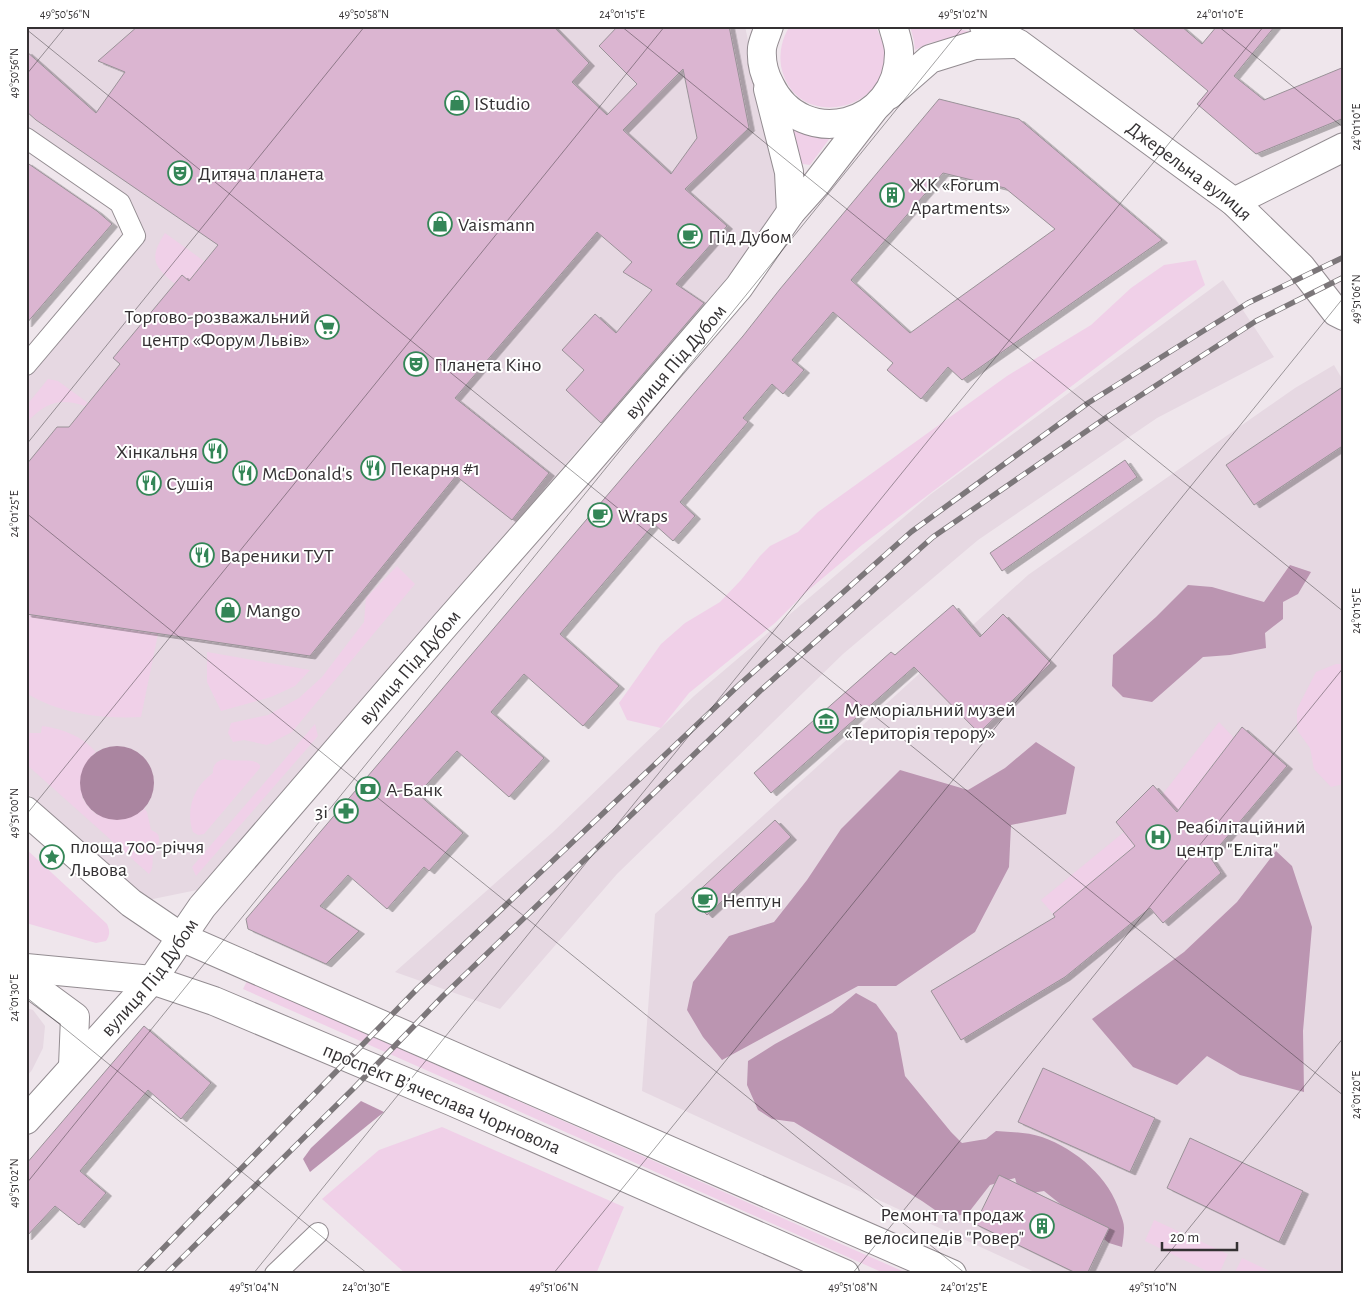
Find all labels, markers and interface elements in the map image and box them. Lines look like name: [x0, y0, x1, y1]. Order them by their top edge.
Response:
text: 49°50'56"N: [40, 8, 90, 20]
text: 49°50'58"N: [339, 8, 389, 20]
text: 24°01'15"E: [599, 8, 645, 20]
text: 49°51'02"N: [938, 8, 988, 20]
text: 24°01'10"E: [1197, 8, 1244, 20]
text: 49°50'56"N: [8, 48, 20, 98]
shop icon: IStudio: [444, 90, 470, 116]
place label: IStudio: [474, 94, 530, 114]
text: 24°01'10"E: [1350, 103, 1362, 150]
street label: Джерельна вулиця: [1123, 118, 1256, 225]
theatre icon: Дитяча планета: [167, 160, 193, 186]
place label: Дитяча планета: [198, 164, 324, 184]
place label: ЖК «Forum Apartments»: [910, 175, 1011, 218]
building icon: ЖК «Forum Apartments»: [879, 182, 905, 208]
shop icon: Vaismann: [427, 211, 453, 237]
place label: Vaismann: [458, 215, 535, 235]
cafe icon: Під Дубом: [677, 223, 703, 249]
place label: Під Дубом: [708, 227, 792, 247]
text: 49°51'06"N: [1350, 274, 1362, 324]
street label: вулиця Під Дубом: [621, 301, 730, 423]
place label: Торгово-розважальний центр «Форум Львів»: [125, 307, 310, 350]
supermarket icon: Торгово-розважальний центр «Форум Львів»: [314, 314, 340, 340]
theatre icon: Планета Кіно: [403, 351, 429, 377]
place label: Планета Кіно: [434, 355, 541, 375]
restaurant icon: Хінкальня: [202, 438, 228, 464]
place label: Хінкальня: [116, 442, 198, 462]
restaurant icon: Пекарня #1: [360, 455, 386, 481]
place label: Пекарня #1: [390, 459, 480, 479]
restaurant icon: McDonald's: [232, 460, 258, 486]
place label: McDonald's: [262, 464, 353, 484]
restaurant icon: Сушія: [136, 470, 162, 496]
place label: Сушія: [166, 474, 214, 494]
text: 24°01'25"E: [8, 490, 20, 537]
cafe icon: Wraps: [587, 502, 613, 528]
place label: Wraps: [618, 506, 668, 526]
restaurant icon: Вареники ТУТ: [189, 542, 215, 568]
place label: Вареники ТУТ: [220, 546, 334, 566]
text: 24°01'15"E: [1350, 588, 1362, 634]
shop icon: Mango: [215, 597, 241, 623]
place label: Mango: [246, 601, 301, 621]
street label: вулиця Під Дубом: [355, 606, 465, 729]
place label: Меморіальний музей «Територія терору»: [844, 700, 1016, 743]
museum icon: Меморіальний музей «Територія терору»: [813, 708, 839, 734]
bank icon: А-Банк: [355, 776, 381, 802]
place label: А-Банк: [386, 780, 442, 800]
text: 49°51'00"N: [8, 788, 20, 838]
pharmacy icon: 3і: [333, 798, 359, 824]
place label: 3і: [315, 802, 328, 822]
place label: Реабілітаційний центр "Еліта": [1176, 817, 1306, 860]
hospital icon: Реабілітаційний центр "Еліта": [1145, 824, 1171, 850]
place label: площа 700-річчя Львова: [70, 837, 204, 880]
place icon: площа 700-річчя Львова: [39, 844, 65, 870]
cafe icon: Нептун: [692, 887, 718, 913]
place label: Нептун: [722, 891, 782, 911]
street label: вулиця Під Дубом: [97, 915, 202, 1041]
text: 24°01'30"E: [8, 974, 20, 1022]
street label: проспект Вʼячеслава Чорновола: [320, 1040, 563, 1158]
text: 24°01'20"E: [1350, 1071, 1362, 1119]
text: 49°51'02"N: [8, 1158, 20, 1208]
place label: Ремонт та продаж велосипедів "Ровер": [863, 1205, 1024, 1248]
building icon: Ремонт та продаж велосипедів "Ровер": [1029, 1213, 1055, 1239]
scale bar: [1162, 1220, 1238, 1252]
text: 20 m: [1170, 1230, 1199, 1245]
text: 49°51'04"N: [229, 1281, 279, 1293]
text: 24°01'30"E: [342, 1281, 390, 1293]
text: 49°51'06"N: [529, 1281, 579, 1293]
text: 49°51'08"N: [828, 1281, 878, 1293]
text: 24°01'25"E: [941, 1281, 988, 1293]
text: 49°51'10"N: [1129, 1281, 1177, 1293]

